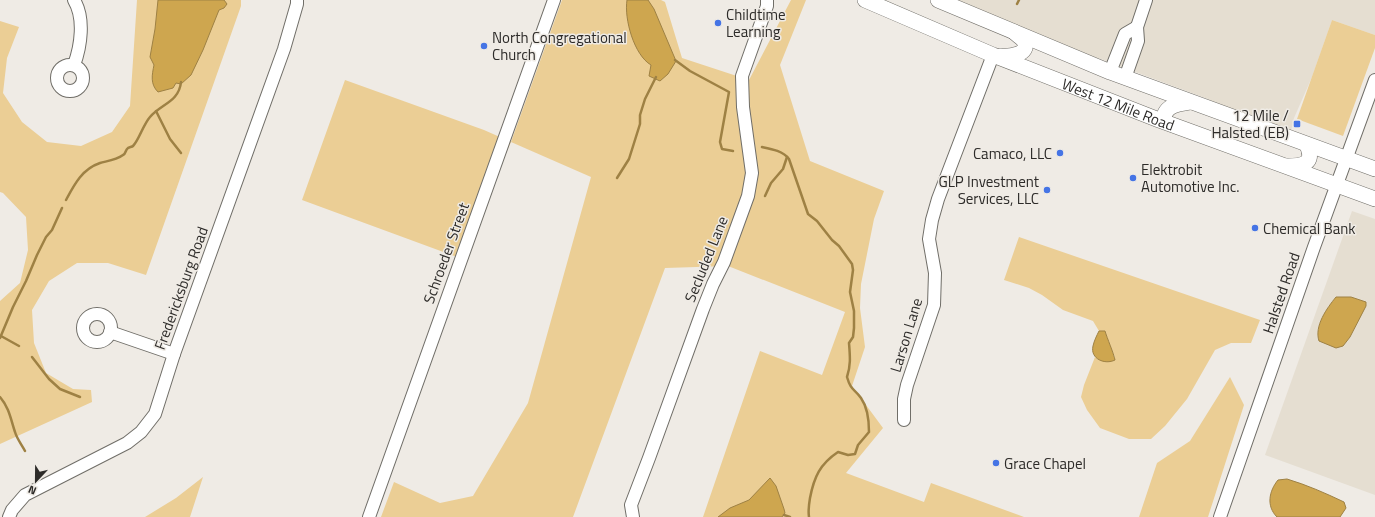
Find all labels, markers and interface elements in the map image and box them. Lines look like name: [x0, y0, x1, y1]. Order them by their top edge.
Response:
place label: Childtime Learning: [726, 3, 786, 43]
marker: Childtime Learning: [713, 18, 723, 28]
place label: North Congregational Church: [492, 26, 627, 66]
marker: North Congregational Church: [479, 41, 489, 51]
street label: West 12 Mile Road: [1059, 72, 1178, 136]
place label: 12 Mile / Halsted (EB): [1211, 104, 1289, 144]
marker: 12 Mile / Halsted (EB): [1292, 119, 1302, 129]
place label: Camaco, LLC: [973, 142, 1052, 165]
marker: Camaco, LLC: [1055, 148, 1065, 158]
place label: Elektrobit Automotive Inc.: [1141, 158, 1240, 198]
place label: GLP Investment Services, LLC: [938, 170, 1040, 210]
marker: Elektrobit Automotive Inc.: [1128, 173, 1138, 183]
marker: GLP Investment Services, LLC: [1042, 185, 1052, 195]
street label: Schroeder Street: [417, 199, 475, 307]
street label: Secluded Lane: [678, 213, 734, 305]
place label: Chemical Bank: [1263, 217, 1355, 240]
street label: Fredericksburg Road: [148, 223, 214, 353]
marker: Chemical Bank: [1250, 223, 1260, 233]
street label: Halsted Road: [1256, 249, 1306, 337]
street label: Larson Lane: [884, 295, 928, 375]
place label: Grace Chapel: [1004, 452, 1086, 475]
marker: Grace Chapel: [991, 458, 1001, 468]
north arrow: [16, 461, 56, 501]
text: N: [26, 481, 39, 499]

